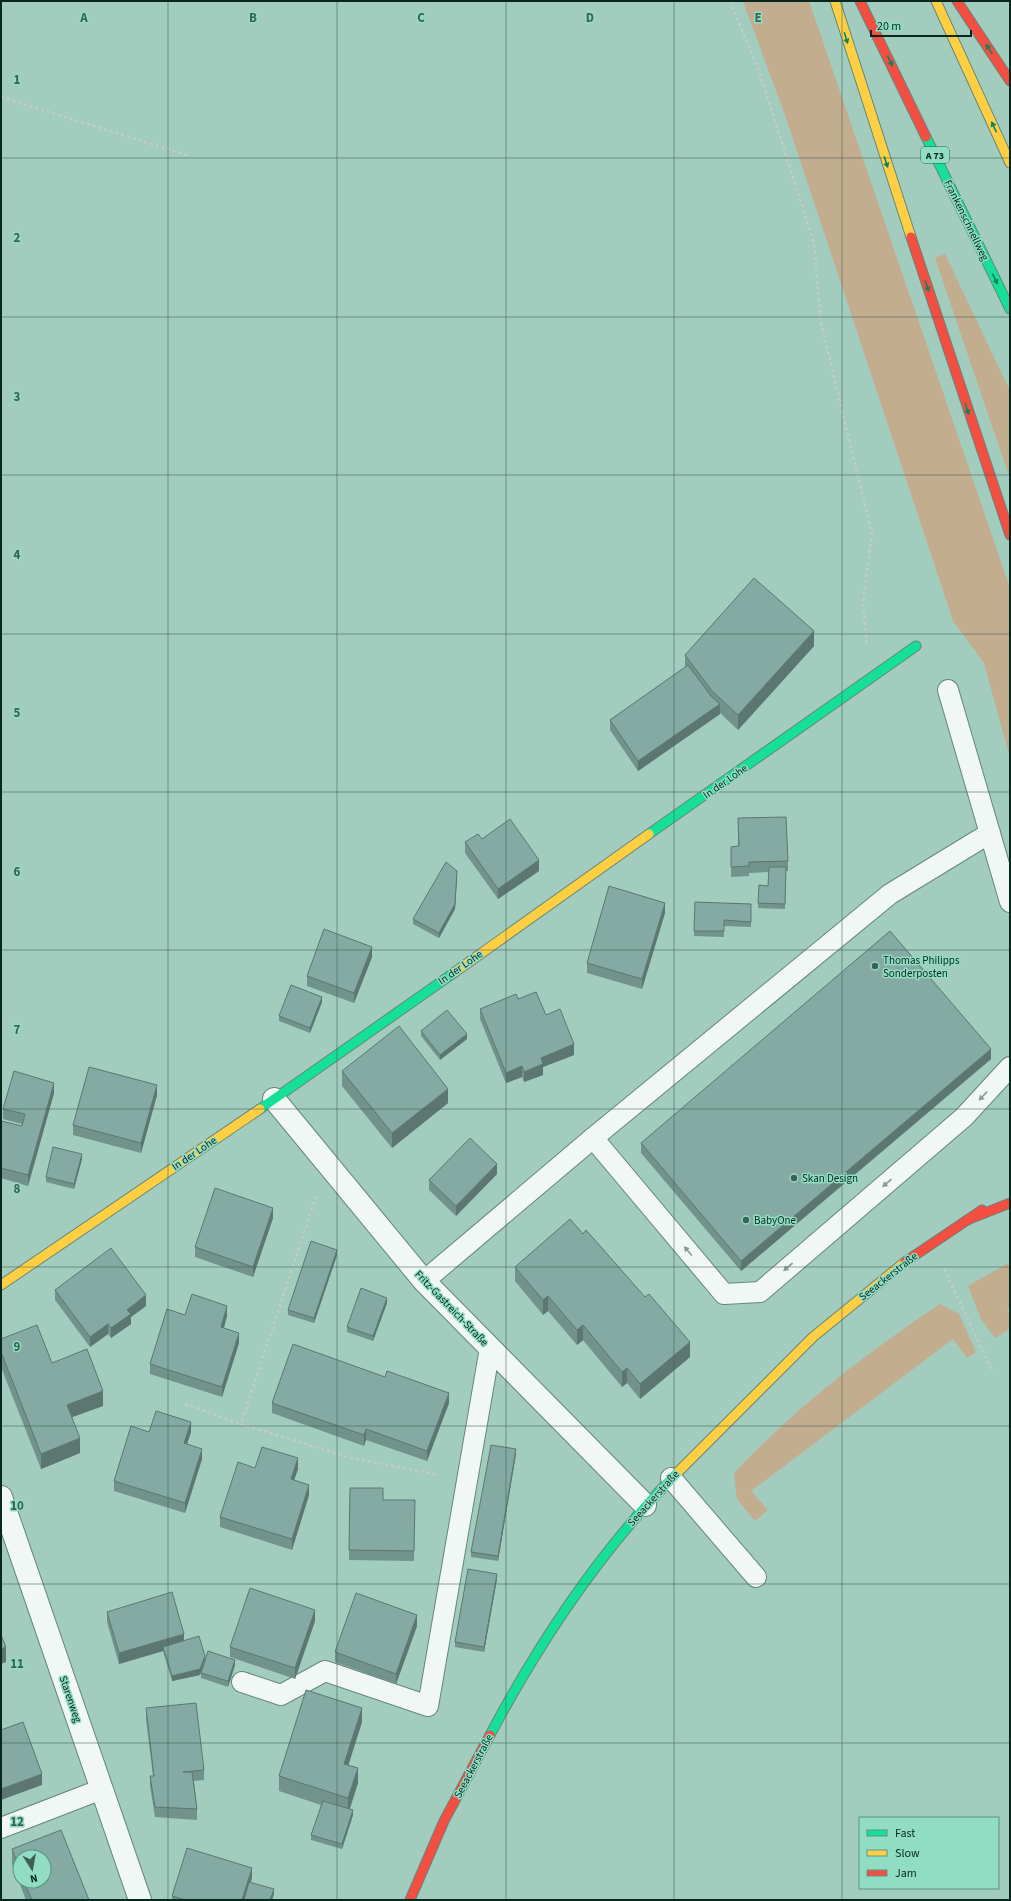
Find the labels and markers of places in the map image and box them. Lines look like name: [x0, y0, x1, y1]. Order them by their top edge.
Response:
place label: Thomas Philipps Sonderposten: [883, 953, 960, 981]
marker: Thomas Philipps Sonderposten: [870, 961, 880, 971]
place label: Skan Design: [802, 1171, 858, 1186]
marker: Skan Design: [789, 1173, 799, 1183]
place label: BabyOne: [754, 1213, 797, 1228]
marker: BabyOne: [741, 1215, 751, 1225]

